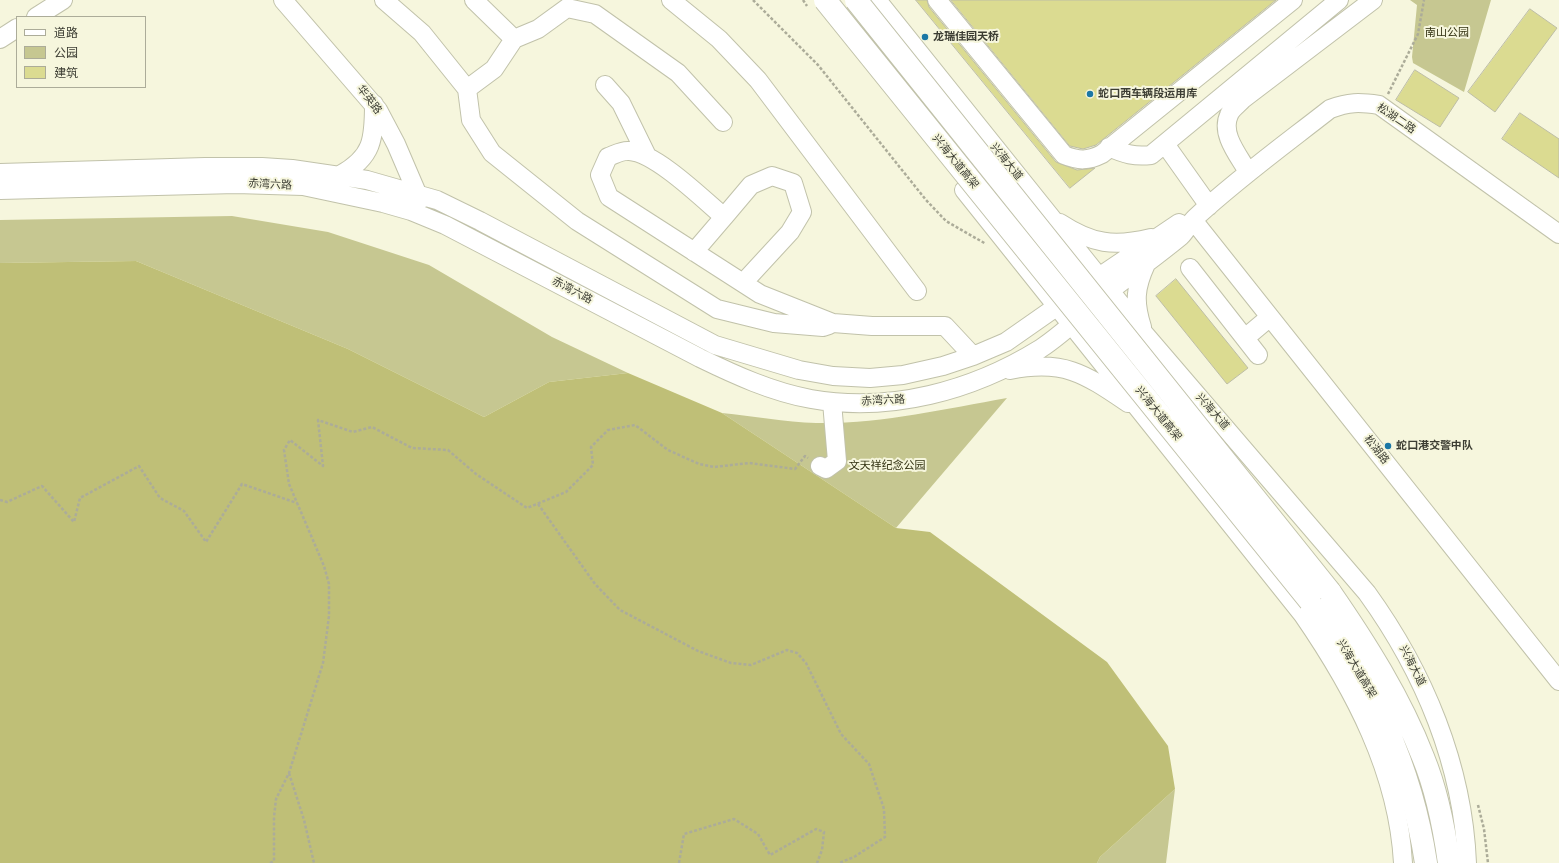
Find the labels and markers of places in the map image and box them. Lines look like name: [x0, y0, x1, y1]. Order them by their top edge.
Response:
place label: 龙瑞佳园天桥: [933, 30, 999, 44]
marker: 龙瑞佳园天桥: [920, 32, 930, 42]
place label: 蛇口西车辆段运用库: [1098, 87, 1197, 101]
marker: 蛇口西车辆段运用库: [1085, 89, 1095, 99]
place label: 蛇口港交警中队: [1396, 439, 1473, 453]
marker: 蛇口港交警中队: [1383, 441, 1393, 451]

